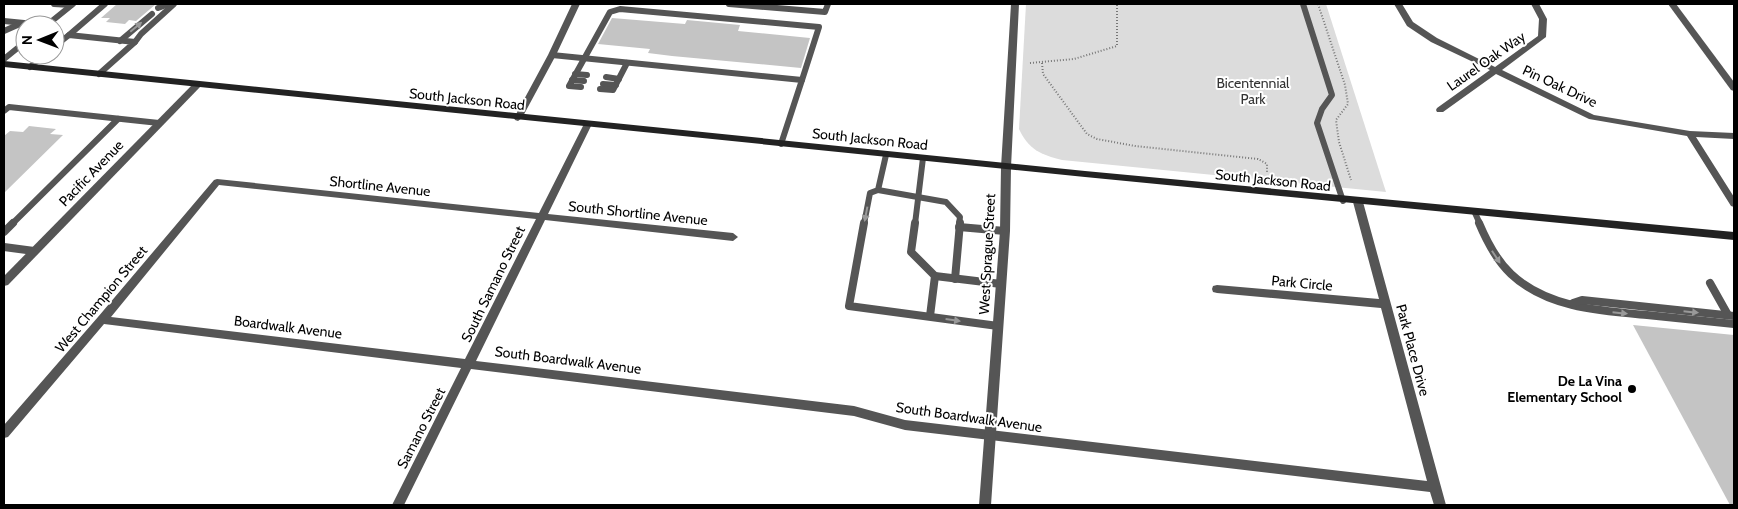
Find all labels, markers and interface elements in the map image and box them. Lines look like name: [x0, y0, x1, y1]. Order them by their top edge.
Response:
north arrow: [15, 15, 65, 65]
one-way arrow: [129, 21, 141, 33]
street label: Laurel Oak Way: [1443, 27, 1529, 95]
text: N: [18, 35, 36, 45]
street label: Pin Oak Drive: [1520, 61, 1600, 111]
park label: Bicentennial Park: [1217, 74, 1290, 108]
street label: South Jackson Road: [408, 84, 526, 114]
street label: South Jackson Road: [811, 124, 929, 154]
street label: Pacific Avenue: [55, 136, 127, 210]
street label: South Jackson Road: [1214, 165, 1332, 195]
street label: Shortline Avenue: [329, 172, 431, 200]
street label: West Sprague Street: [975, 193, 999, 315]
street label: South Shortline Avenue: [567, 197, 709, 229]
one-way arrow: [862, 207, 870, 223]
street label: South Samano Street: [457, 223, 529, 345]
street label: West Champion Street: [51, 242, 151, 356]
one-way arrow: [1491, 250, 1500, 263]
street label: Park Circle: [1271, 271, 1333, 295]
street label: Park Place Drive: [1392, 302, 1434, 398]
one-way arrow: [1683, 308, 1699, 316]
one-way arrow: [1613, 309, 1629, 317]
street label: Boardwalk Avenue: [233, 311, 343, 343]
one-way arrow: [945, 316, 961, 324]
street label: South Boardwalk Avenue: [494, 342, 642, 378]
place label: De La Vina Elementary School: [1507, 372, 1622, 406]
marker: De La Vina Elementary School: [1626, 383, 1638, 395]
street label: Samano Street: [393, 384, 449, 472]
street label: South Boardwalk Avenue: [895, 398, 1043, 436]

